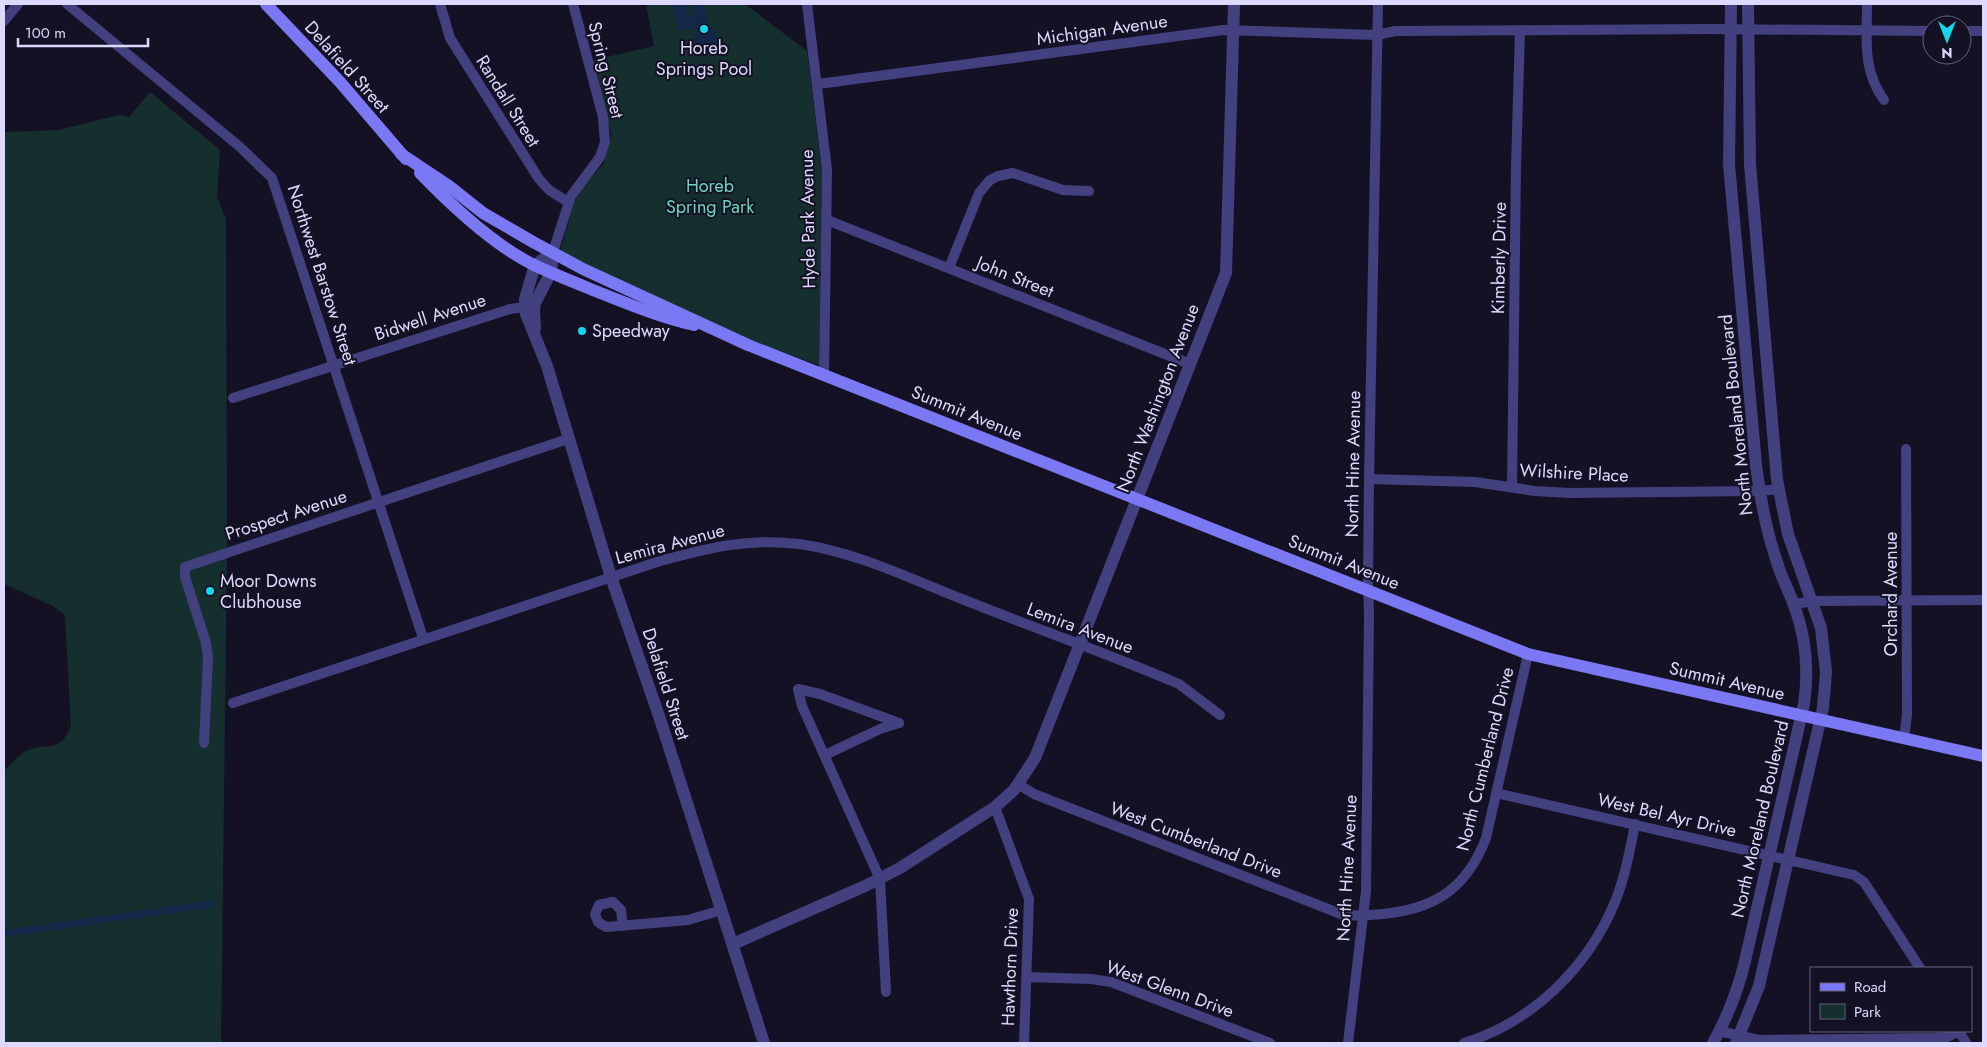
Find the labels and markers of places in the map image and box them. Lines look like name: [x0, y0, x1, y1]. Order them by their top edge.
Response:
marker: Horeb Springs Pool: [698, 23, 710, 35]
place label: Horeb Springs Pool: [656, 35, 752, 82]
place label: Speedway: [592, 318, 670, 344]
marker: Speedway: [576, 325, 588, 337]
place label: Moor Downs Clubhouse: [220, 568, 317, 615]
marker: Moor Downs Clubhouse: [204, 585, 216, 597]

